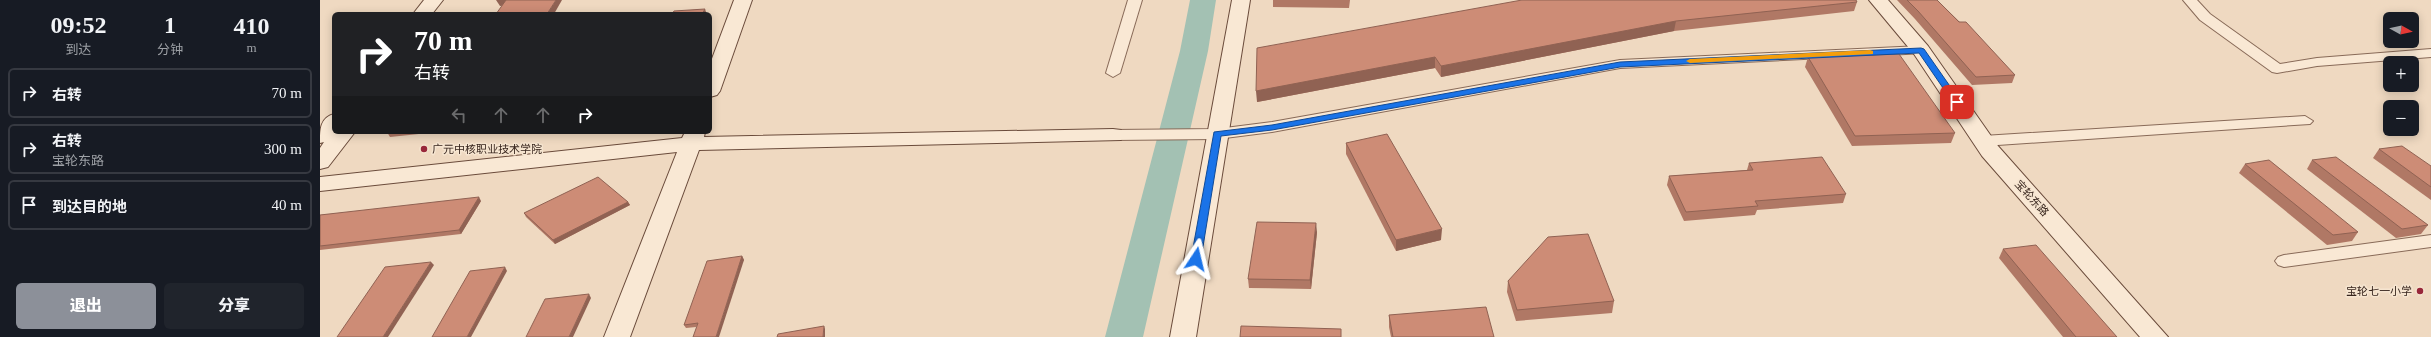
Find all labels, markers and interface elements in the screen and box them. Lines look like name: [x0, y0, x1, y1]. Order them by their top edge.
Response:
text: 09:52: [50, 12, 106, 38]
text: 1: [164, 12, 176, 38]
north arrow: [2383, 12, 2419, 48]
map controls: [2383, 12, 2419, 136]
text: 410: [233, 13, 269, 39]
text: 70 m: [414, 25, 472, 56]
icon: right: [348, 28, 400, 80]
text: m: [246, 40, 257, 55]
text: 到达: [65, 42, 91, 57]
text: 分钟: [157, 42, 183, 57]
button: +: [2383, 56, 2419, 92]
text: 右转: [414, 63, 450, 83]
icon: right: [18, 82, 40, 104]
text: 70 m: [272, 85, 302, 101]
pin: [1940, 85, 1974, 119]
text: 右转: [52, 87, 82, 103]
icon: arrive: [1946, 91, 1968, 113]
button: −: [2383, 100, 2419, 136]
icon: left: [448, 104, 470, 126]
icon: ahead: [490, 104, 512, 126]
icon: ahead: [532, 104, 554, 126]
icon: right: [574, 104, 596, 126]
text: 右转: [52, 133, 82, 149]
icon: right: [18, 138, 40, 160]
text: 300 m: [264, 141, 302, 157]
place label: 广元中核职业技术学院: [432, 143, 542, 155]
marker: 广元中核职业技术学院: [419, 144, 429, 154]
text: 宝轮东路: [52, 153, 104, 168]
street label: 宝轮东路: [2013, 178, 2051, 218]
icon: arrive: [18, 194, 40, 216]
text: 40 m: [272, 197, 302, 213]
text: 到达目的地: [52, 199, 127, 215]
position arrow: [1175, 238, 1217, 280]
button: 退出: [16, 283, 156, 329]
button: 分享: [164, 283, 304, 329]
place label: 宝轮七一小学: [2346, 285, 2412, 297]
marker: 宝轮七一小学: [2415, 286, 2425, 296]

